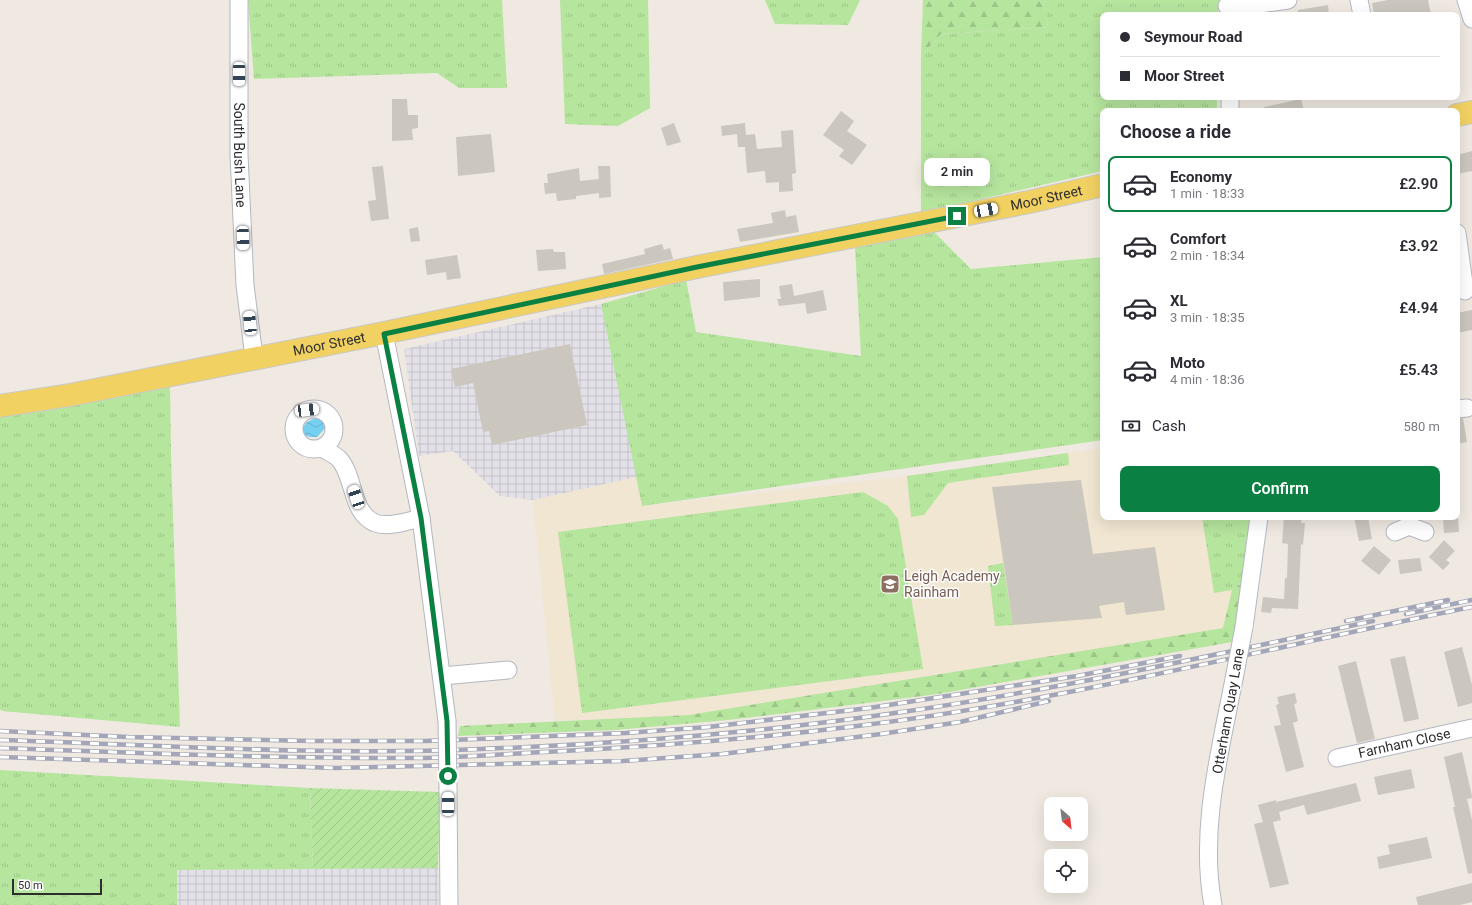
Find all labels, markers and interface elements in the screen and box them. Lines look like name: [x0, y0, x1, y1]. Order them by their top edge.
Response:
text: Seymour Road: [1144, 28, 1242, 46]
car: [233, 62, 245, 86]
text: Moor Street: [1144, 67, 1224, 85]
street label: South Bush Lane: [231, 102, 249, 208]
text: Choose a ride: [1120, 121, 1231, 142]
callout: 2 min: [924, 158, 990, 186]
text: 2 min: [941, 164, 973, 179]
icon: car: [1122, 166, 1158, 202]
text: Economy: [1170, 168, 1232, 186]
text: £2.90: [1399, 175, 1438, 193]
street label: Moor Street: [1009, 182, 1084, 213]
text: 1 min · 18:33: [1170, 186, 1245, 201]
car: [973, 202, 999, 218]
route end: [948, 207, 966, 225]
car: [237, 226, 249, 250]
icon: car: [1122, 228, 1158, 264]
text: Comfort: [1170, 230, 1226, 248]
text: £3.92: [1399, 237, 1438, 255]
text: 2 min · 18:34: [1170, 248, 1245, 263]
icon: car: [1122, 290, 1158, 326]
text: XL: [1170, 292, 1188, 310]
text: £4.94: [1399, 299, 1438, 317]
car: [243, 310, 257, 336]
text: 3 min · 18:35: [1170, 310, 1245, 325]
street label: Moor Street: [292, 329, 367, 359]
icon: car: [1122, 352, 1158, 388]
text: Moto: [1170, 354, 1205, 372]
text: £5.43: [1399, 361, 1438, 379]
text: 4 min · 18:36: [1170, 372, 1245, 387]
car: [294, 403, 320, 417]
icon: cash: [1120, 415, 1142, 437]
text: Cash: [1152, 417, 1186, 435]
text: 580 m: [1403, 419, 1440, 434]
button: Confirm: [1120, 466, 1440, 512]
car: [347, 484, 365, 510]
place label: Leigh Academy Rainham: [904, 568, 1000, 600]
school or university icon: Leigh Academy Rainham: [879, 573, 901, 595]
street label: Otterham Quay Lane: [1209, 647, 1247, 775]
street label: Farnham Close: [1357, 725, 1452, 761]
route start: [439, 767, 457, 785]
car: [442, 792, 454, 816]
north arrow: [1044, 797, 1088, 841]
map controls: [1044, 797, 1088, 893]
button: locate: [1044, 849, 1088, 893]
scale bar: [12, 877, 102, 896]
text: 50 m: [18, 879, 43, 892]

